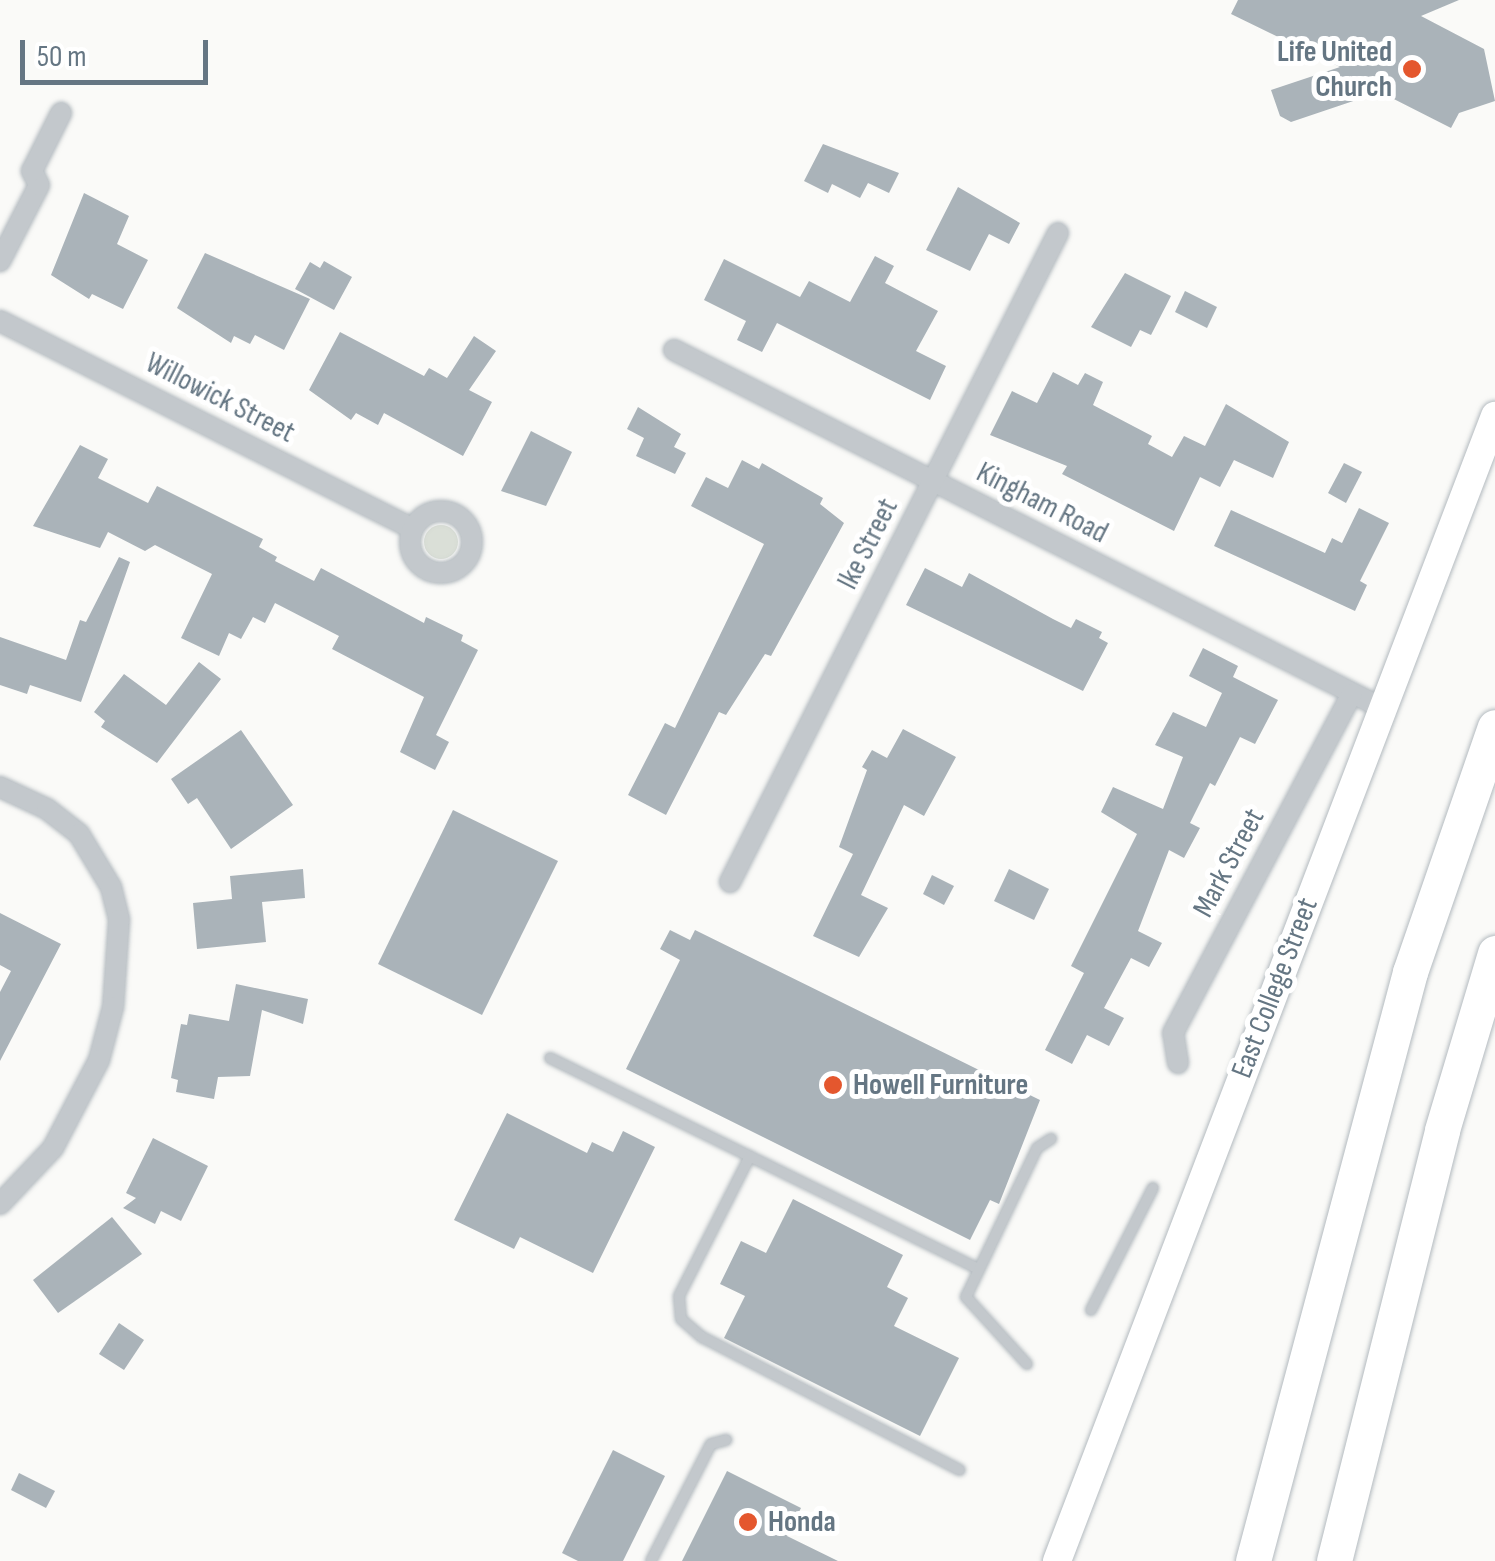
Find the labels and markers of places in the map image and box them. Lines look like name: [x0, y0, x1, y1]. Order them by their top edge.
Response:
place label: Life United Church: [1277, 34, 1392, 104]
marker: Life United Church: [1401, 58, 1423, 80]
place label: Howell Furniture: [853, 1067, 1028, 1103]
marker: Howell Furniture: [822, 1074, 844, 1096]
place label: Honda: [768, 1504, 836, 1540]
marker: Honda: [737, 1511, 759, 1533]

